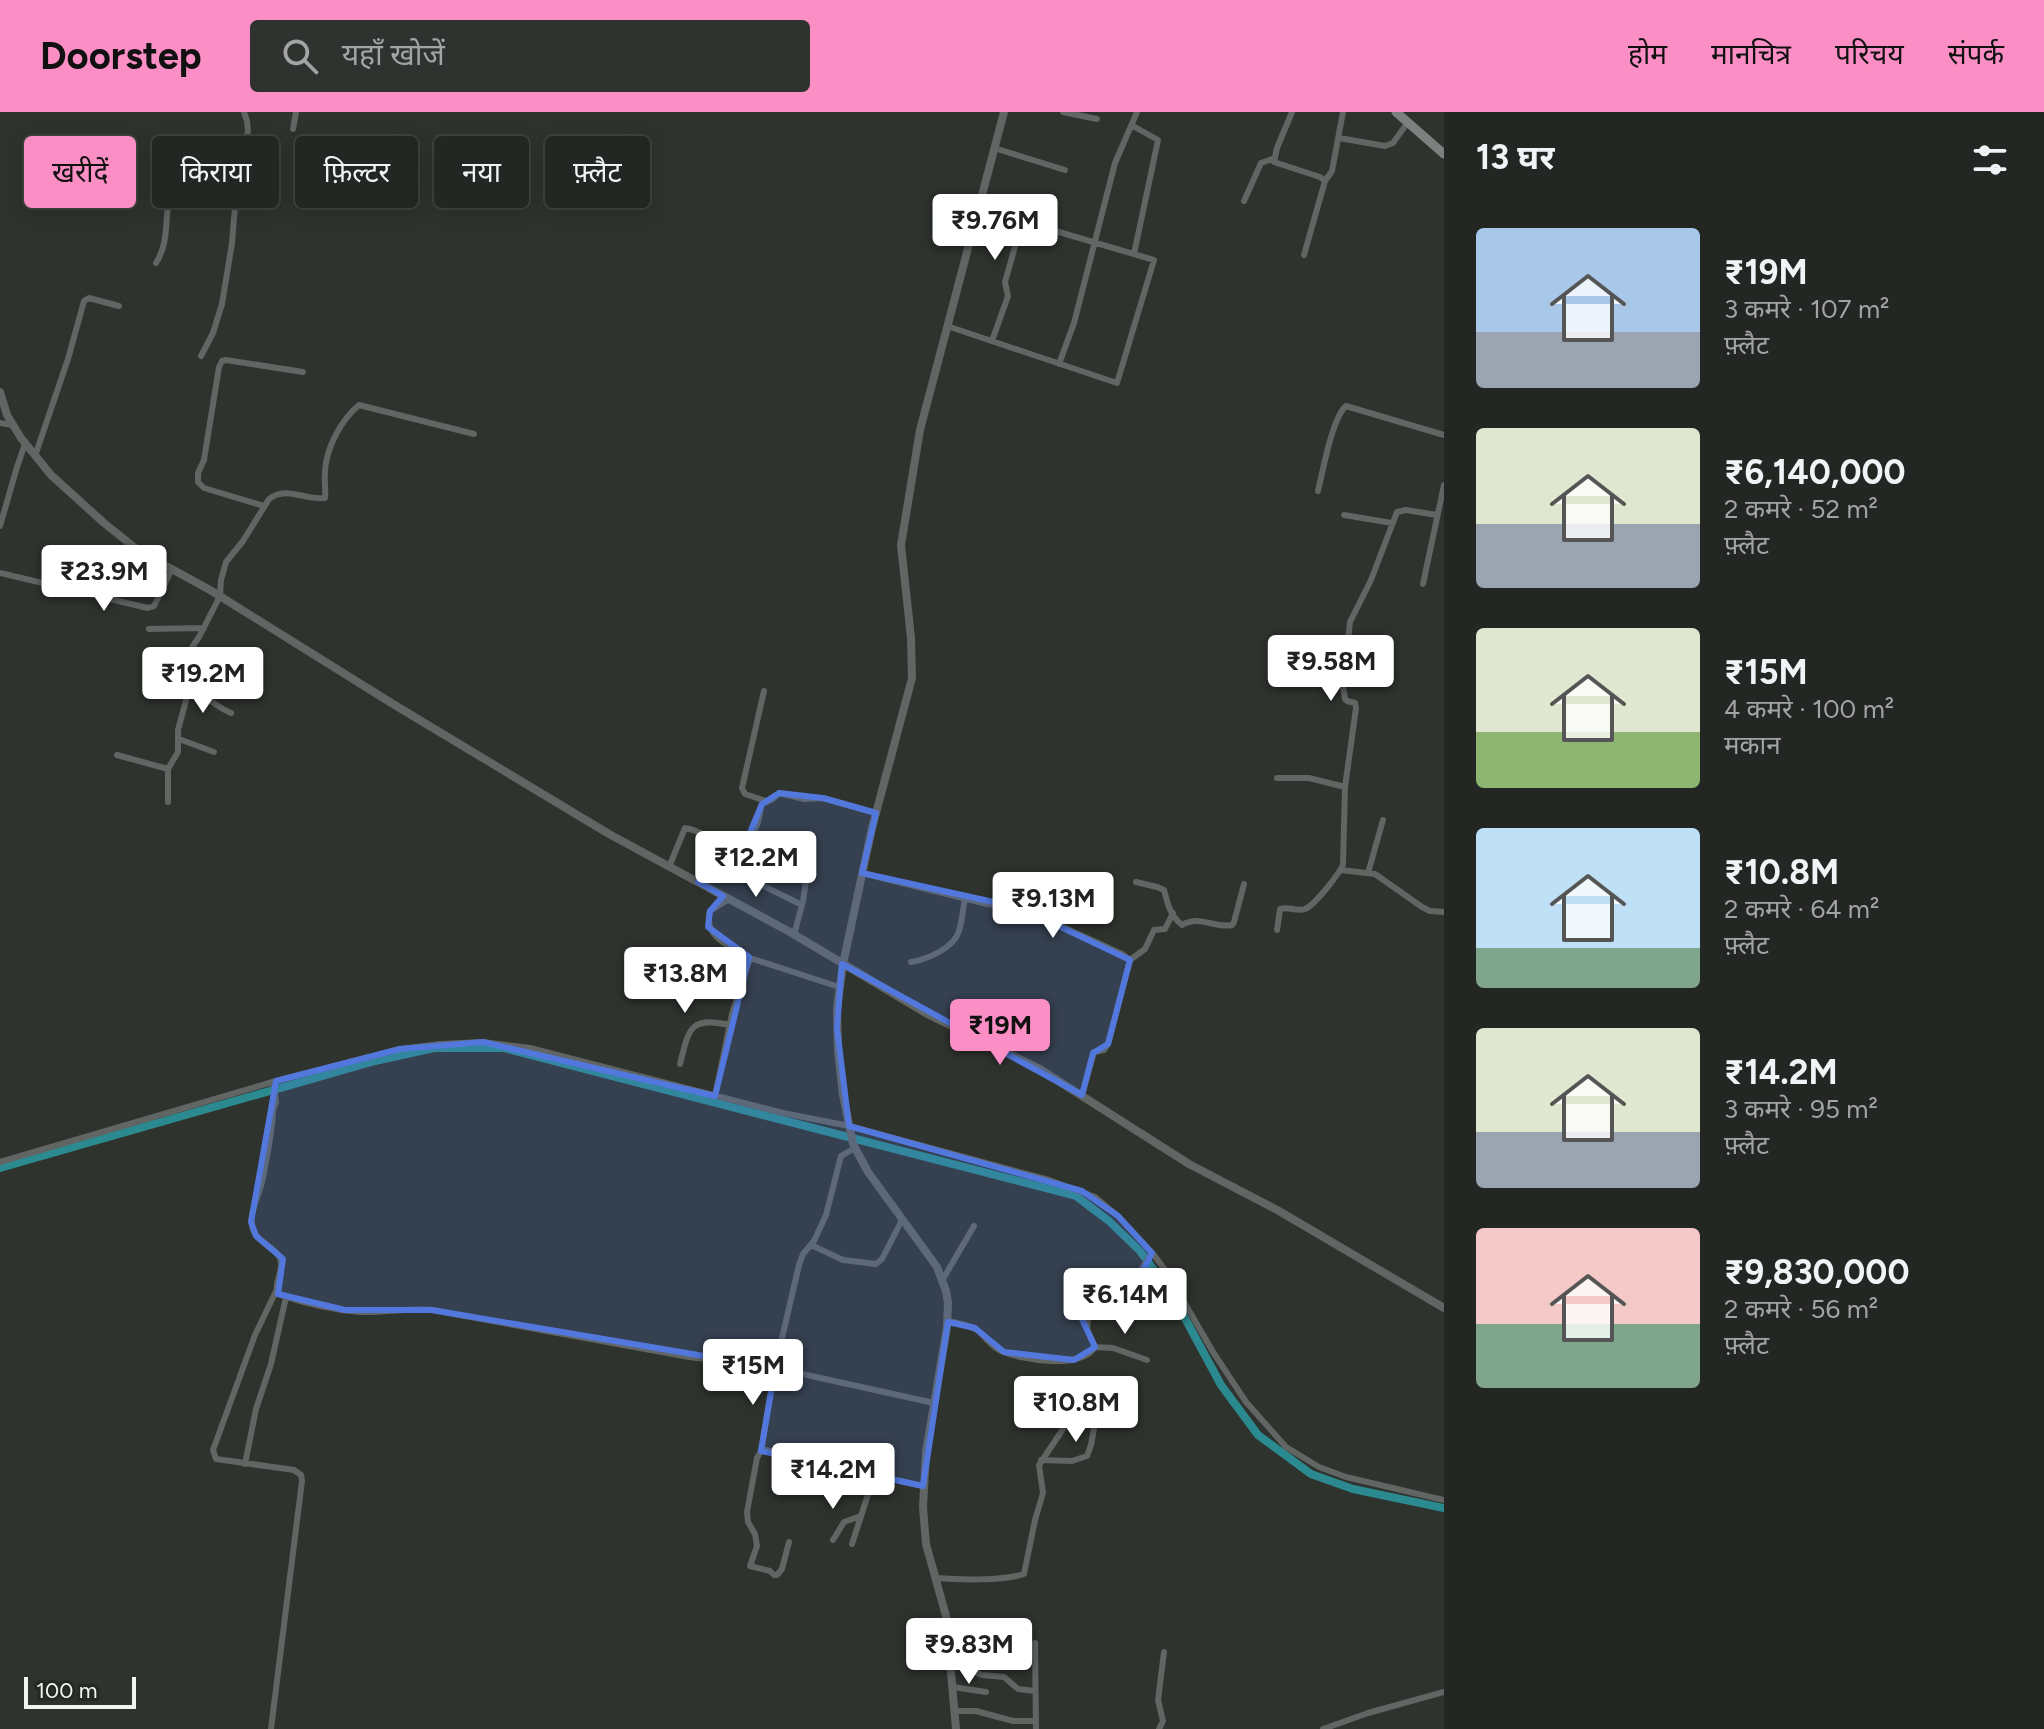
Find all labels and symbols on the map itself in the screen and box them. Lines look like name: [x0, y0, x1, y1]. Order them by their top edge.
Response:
pin: ₹9.76M: [930, 194, 1060, 262]
pin: ₹23.9M: [39, 545, 169, 613]
pin: ₹9.58M: [1266, 635, 1396, 703]
pin: ₹19.2M: [138, 647, 268, 715]
pin: ₹12.2M: [691, 831, 821, 899]
pin: ₹9.13M: [988, 872, 1118, 940]
pin: ₹13.8M: [620, 947, 750, 1015]
pin: ₹19M: [953, 999, 1047, 1067]
pin: ₹6.14M: [1060, 1268, 1190, 1336]
pin: ₹15M: [706, 1339, 800, 1407]
pin: ₹10.8M: [1011, 1376, 1141, 1444]
pin: ₹14.2M: [768, 1443, 898, 1511]
pin: ₹9.83M: [904, 1618, 1034, 1686]
scale bar: [24, 1673, 136, 1709]

